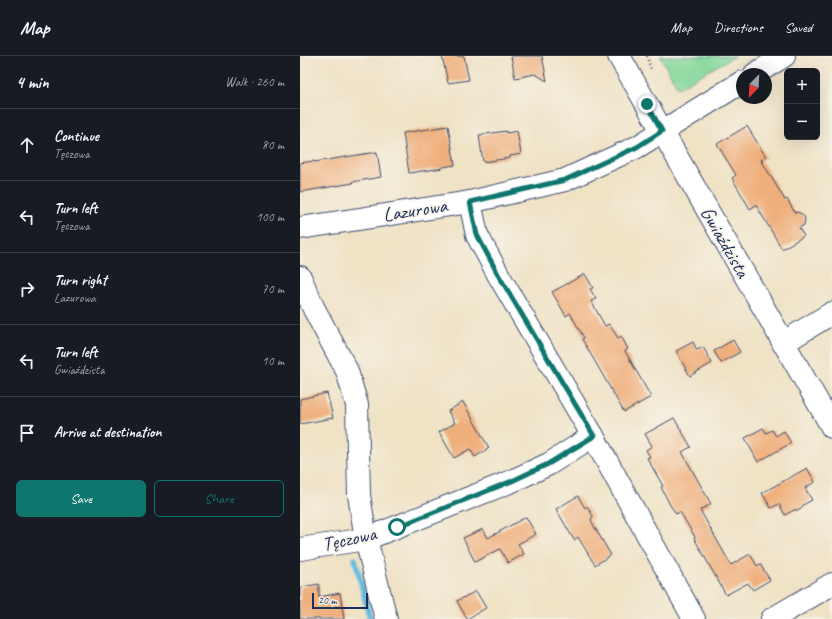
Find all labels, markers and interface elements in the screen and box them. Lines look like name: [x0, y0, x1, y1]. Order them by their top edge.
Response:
text: Map: [20, 16, 50, 40]
text: Map: [671, 19, 692, 36]
text: Directions: [714, 19, 763, 36]
text: Saved: [785, 19, 812, 36]
north arrow: [736, 68, 772, 104]
map controls: [784, 68, 820, 140]
button: +: [784, 68, 820, 104]
text: 4 min: [16, 72, 49, 93]
text: Walk · 260 m: [225, 74, 284, 90]
route end: [638, 95, 656, 113]
button: −: [784, 104, 820, 140]
text: Continue: [54, 127, 99, 146]
icon: ahead: [16, 134, 38, 156]
text: 80 m: [262, 137, 284, 153]
text: Tęczowa: [54, 146, 89, 162]
street label: Lazurowa: [381, 192, 450, 227]
text: Turn left: [54, 199, 97, 218]
street label: Gwiaździsta: [695, 202, 756, 284]
icon: left: [16, 206, 38, 228]
text: 100 m: [256, 209, 284, 225]
text: Tęczowa: [54, 218, 89, 234]
text: Turn right: [54, 271, 107, 290]
icon: right: [16, 278, 38, 300]
text: 70 m: [262, 281, 284, 297]
text: Lazurowa: [54, 290, 96, 306]
text: Turn left: [54, 343, 97, 362]
icon: left: [16, 350, 38, 372]
text: 10 m: [262, 353, 284, 369]
text: Gwiaździsta: [54, 362, 105, 378]
icon: arrive: [16, 422, 38, 444]
text: Arrive at destination: [54, 423, 161, 442]
button: Save: [16, 480, 146, 517]
button: Share: [154, 480, 284, 517]
route start: [388, 518, 406, 536]
street label: Tęczowa: [320, 521, 380, 557]
scale bar: [312, 591, 368, 610]
text: 20 m: [318, 593, 337, 607]

